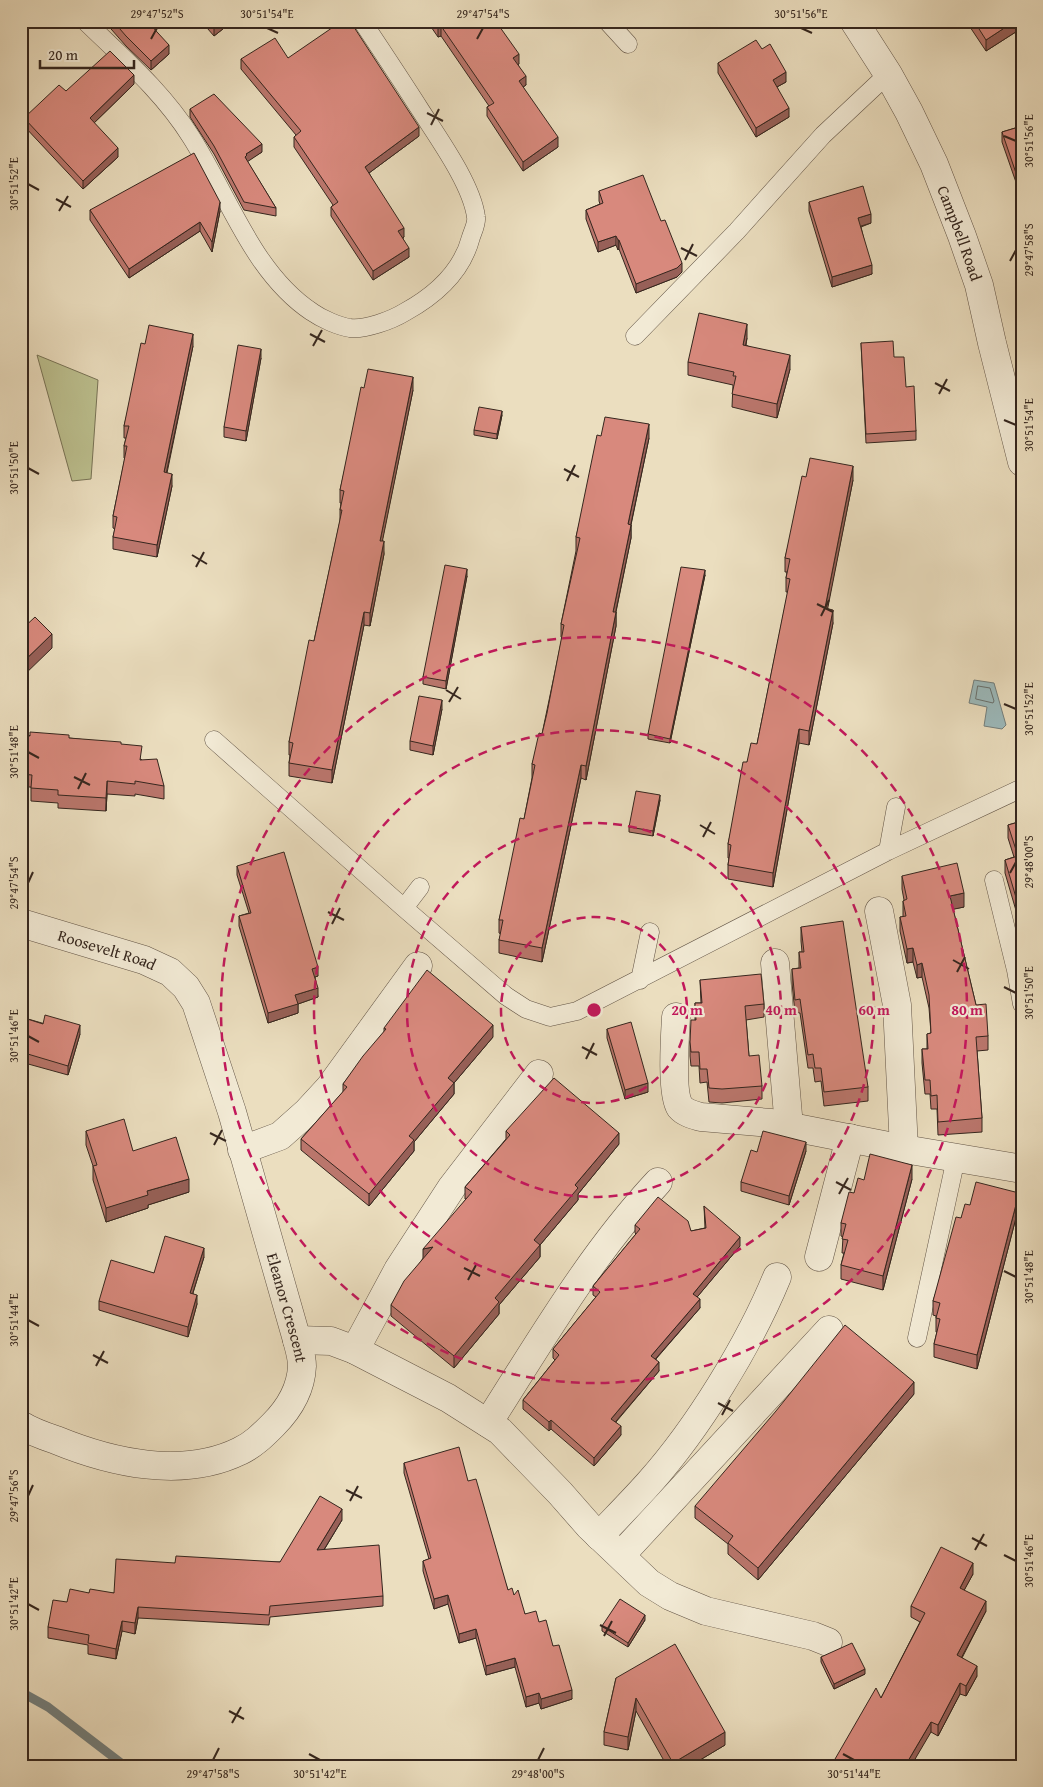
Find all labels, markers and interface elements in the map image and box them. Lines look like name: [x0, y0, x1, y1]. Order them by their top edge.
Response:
text: 29°47'52"S: [130, 5, 184, 22]
text: 30°51'54"E: [240, 5, 294, 22]
text: 29°47'54"S: [456, 5, 510, 22]
text: 30°51'56"E: [774, 5, 828, 22]
scale bar: [40, 38, 134, 70]
text: 20 m: [48, 44, 79, 65]
text: 30°51'56"E: [1020, 114, 1037, 168]
text: 30°51'52"E: [5, 157, 22, 211]
street label: Campbell Road: [932, 182, 989, 284]
text: 29°47'58"S: [1020, 223, 1037, 277]
text: 30°51'54"E: [1020, 398, 1037, 452]
text: 30°51'50"E: [5, 441, 22, 495]
text: 30°51'52"E: [1020, 682, 1037, 736]
text: 30°51'48"E: [5, 725, 22, 779]
text: 29°48'00"S: [1020, 835, 1037, 889]
text: 29°47'54"S: [5, 856, 22, 910]
street label: Roosevelt Road: [55, 923, 161, 976]
text: 30°51'50"E: [1020, 966, 1037, 1020]
text: 20 m: [671, 999, 703, 1020]
text: 40 m: [765, 999, 797, 1020]
text: 60 m: [858, 999, 890, 1020]
text: 80 m: [951, 999, 983, 1020]
centre of rings: [585, 1001, 603, 1019]
text: 30°51'46"E: [5, 1009, 22, 1063]
street label: Eleanor Crescent: [261, 1250, 314, 1364]
text: 30°51'48"E: [1020, 1250, 1037, 1304]
text: 30°51'44"E: [5, 1293, 22, 1347]
text: 29°47'56"S: [5, 1469, 22, 1523]
text: 30°51'46"E: [1020, 1534, 1037, 1588]
text: 30°51'42"E: [5, 1577, 22, 1631]
text: 29°47'58"S: [186, 1765, 240, 1782]
text: 30°51'42"E: [293, 1765, 347, 1782]
text: 29°48'00"S: [511, 1765, 565, 1782]
text: 30°51'44"E: [827, 1765, 881, 1782]

